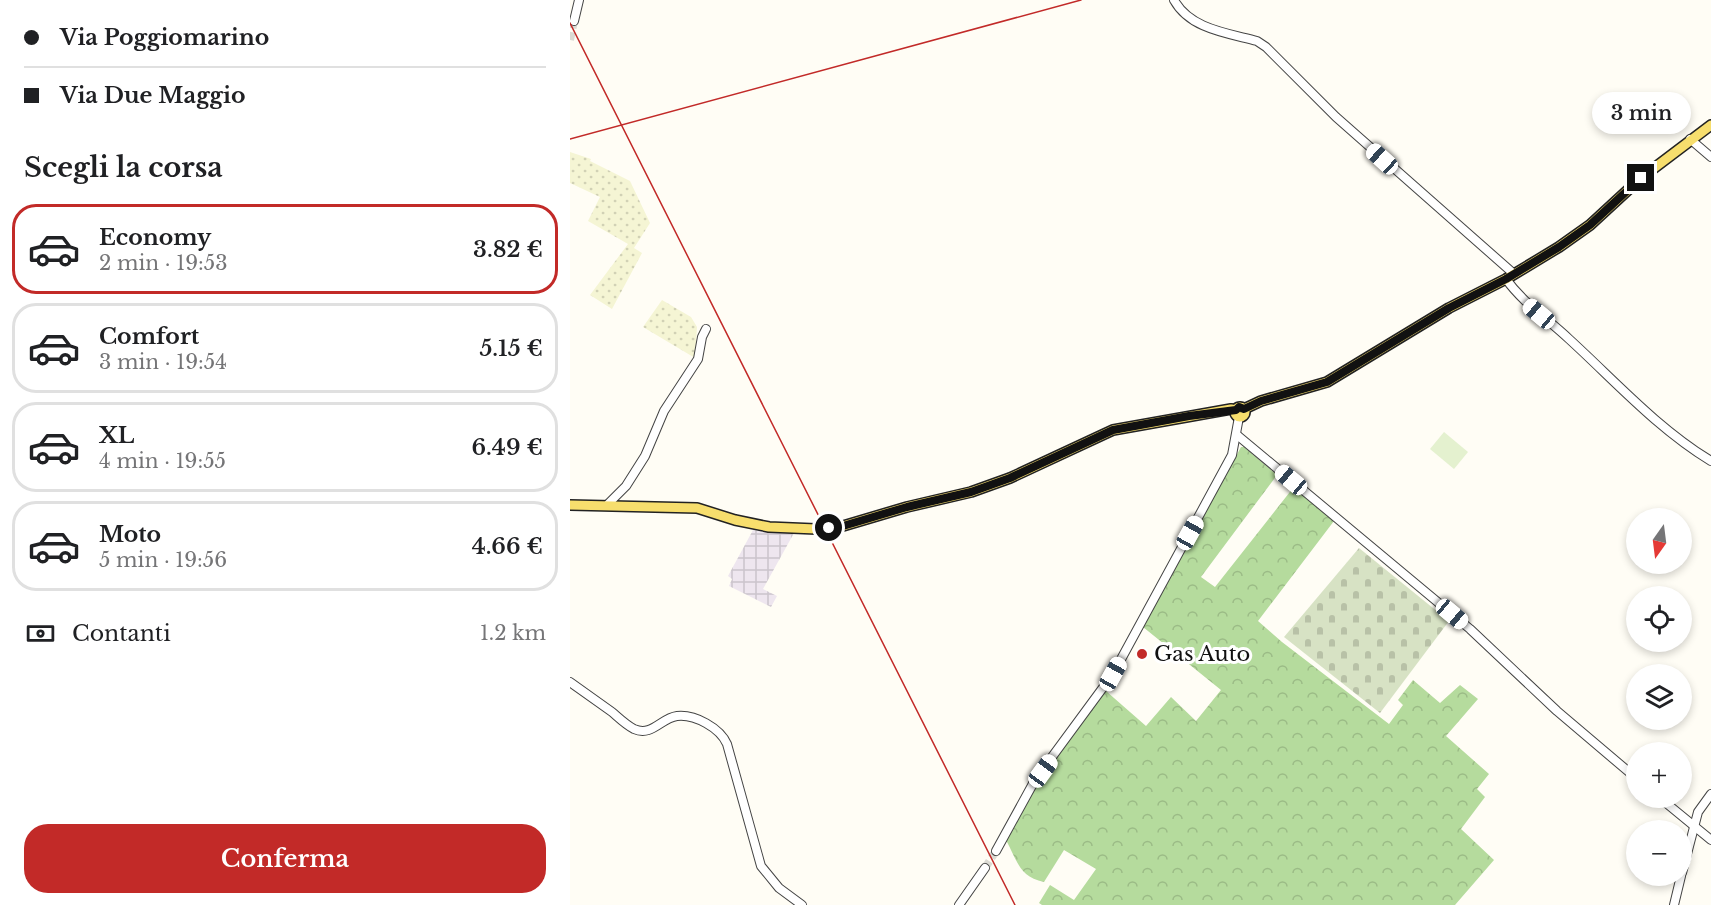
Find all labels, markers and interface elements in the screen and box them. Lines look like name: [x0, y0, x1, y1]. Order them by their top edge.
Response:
text: Via Poggiomarino: [60, 24, 269, 51]
text: Via Due Maggio: [60, 82, 245, 109]
callout: 3 min: [1592, 91, 1690, 133]
text: 3 min: [1611, 101, 1672, 125]
car: [1363, 140, 1401, 178]
text: Scegli la corsa: [24, 151, 223, 184]
route end: [1627, 164, 1654, 191]
icon: car: [27, 222, 81, 276]
text: Economy: [99, 224, 211, 251]
text: 3.82 €: [473, 236, 543, 263]
text: 2 min · 19:53: [99, 251, 227, 275]
car: [1519, 296, 1559, 332]
icon: car: [27, 321, 81, 375]
text: Comfort: [99, 323, 199, 350]
text: 5.15 €: [479, 335, 543, 362]
text: 3 min · 19:54: [99, 350, 227, 374]
icon: car: [27, 420, 81, 474]
text: XL: [99, 422, 134, 449]
text: 6.49 €: [471, 434, 543, 461]
text: 4 min · 19:55: [99, 449, 226, 473]
car: [1271, 462, 1311, 498]
north arrow: [1626, 508, 1692, 574]
map controls: [1626, 508, 1692, 886]
car: [1173, 513, 1207, 553]
route start: [815, 514, 842, 541]
icon: car: [27, 519, 81, 573]
text: Moto: [99, 521, 161, 548]
text: 4.66 €: [472, 533, 543, 560]
text: 5 min · 19:56: [99, 548, 227, 572]
button: locate: [1626, 586, 1692, 652]
car: [1432, 596, 1472, 632]
icon: cash: [24, 617, 57, 650]
text: Contanti: [72, 620, 171, 647]
text: 1.2 km: [480, 621, 546, 645]
place label: Gas Auto: [1154, 641, 1250, 667]
marker: Gas Auto: [1135, 647, 1149, 661]
car: [1096, 654, 1130, 694]
button: layers: [1626, 664, 1692, 730]
button: +: [1626, 742, 1692, 808]
car: [1025, 751, 1061, 791]
button: −: [1626, 820, 1692, 886]
button: Conferma: [24, 824, 546, 893]

